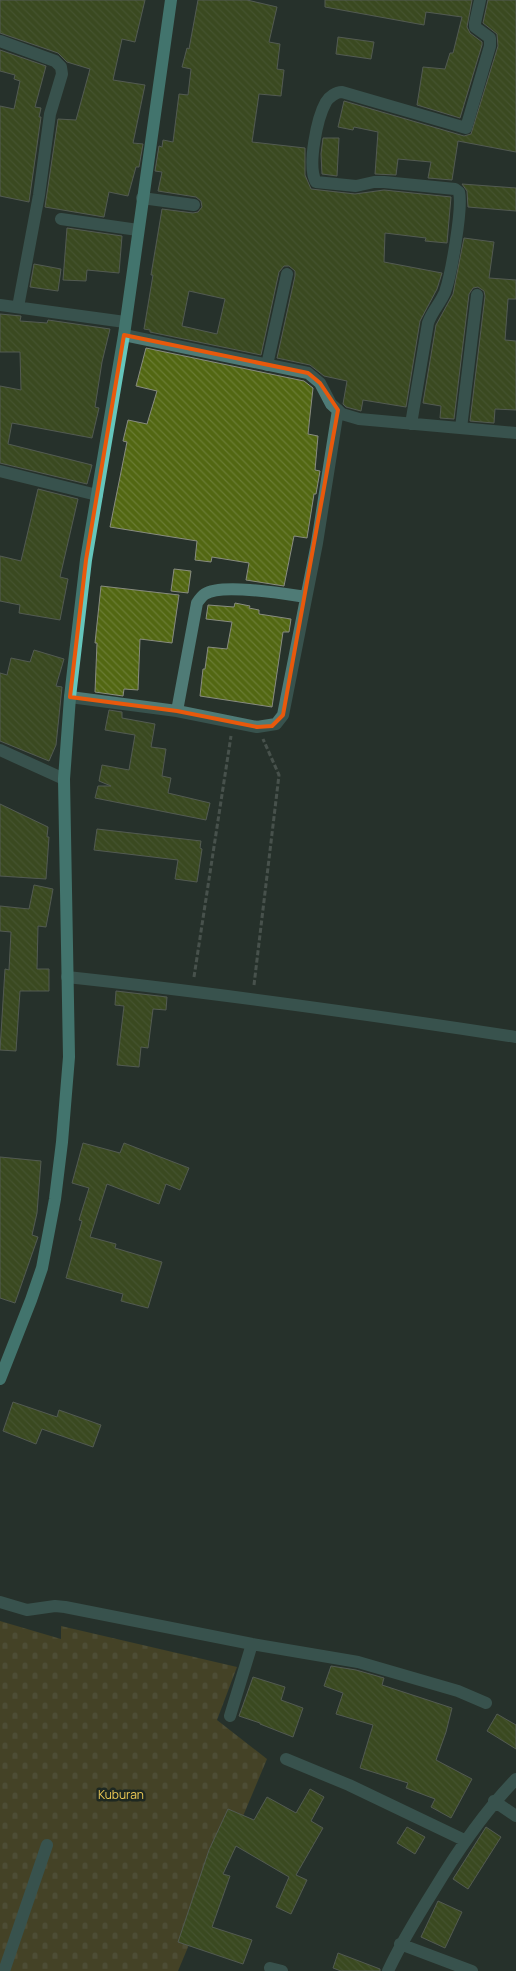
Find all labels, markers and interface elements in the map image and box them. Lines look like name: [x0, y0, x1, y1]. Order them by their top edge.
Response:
park label: Kuburan: [98, 1786, 144, 1803]

